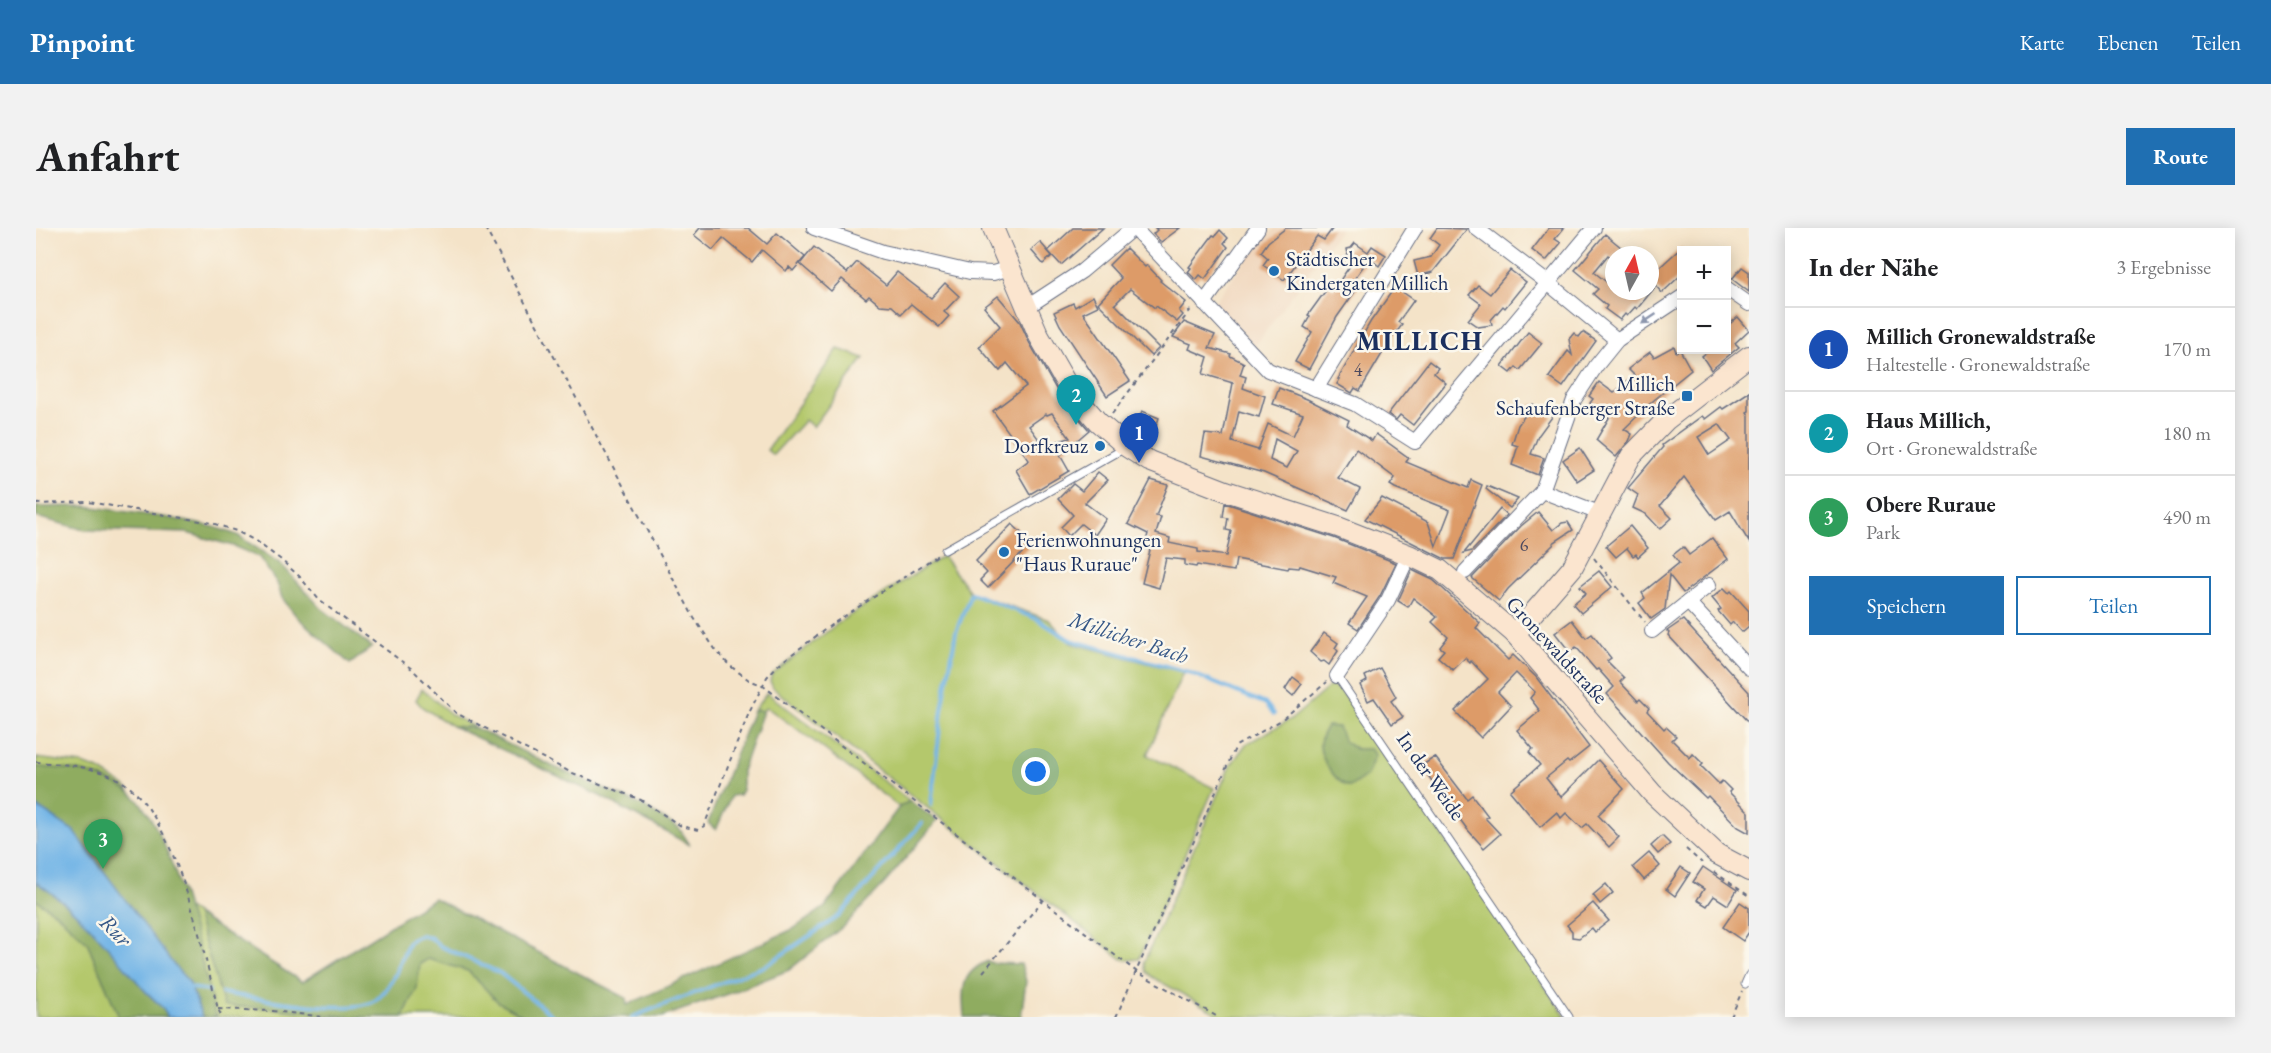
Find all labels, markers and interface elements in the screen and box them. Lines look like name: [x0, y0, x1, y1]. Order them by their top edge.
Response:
text: Pinpoint: [30, 24, 135, 60]
text: Karte: [2020, 29, 2064, 56]
text: Ebenen: [2097, 29, 2158, 56]
text: Teilen: [2191, 29, 2241, 56]
button: Route: [2126, 128, 2235, 185]
text: Anfahrt: [36, 129, 179, 184]
place label: Städtischer Kindergaten Millich: [1286, 245, 1449, 296]
north arrow: [1605, 246, 1659, 300]
map controls: [1677, 246, 1731, 354]
button: +: [1677, 246, 1731, 300]
text: In der Nähe: [1809, 250, 1938, 284]
text: 3 Ergebnisse: [2116, 254, 2211, 280]
marker: Städtischer Kindergaten Millich: [1267, 264, 1281, 278]
button: −: [1677, 300, 1731, 354]
one-way arrow: [1641, 313, 1658, 324]
text: Millich Gronewaldstraße: [1866, 322, 2095, 351]
district label: MILLICH: [1356, 323, 1484, 358]
text: 1: [1823, 336, 1834, 362]
text: 170 m: [2163, 336, 2211, 362]
text: Haltestelle · Gronewaldstraße: [1866, 351, 2090, 377]
house number: 4: [1354, 358, 1363, 381]
place label: Millich Schaufenberger Straße: [1496, 370, 1675, 421]
pin: 2: [1056, 376, 1096, 425]
marker: Millich Schaufenberger Straße: [1680, 389, 1694, 403]
text: Haus Millich,: [1866, 406, 1991, 435]
pin: 1: [1120, 414, 1158, 463]
text: 2: [1823, 420, 1834, 446]
text: 180 m: [2163, 420, 2211, 446]
place label: Dorfkreuz: [1004, 432, 1088, 459]
text: Ort · Gronewaldstraße: [1866, 435, 2037, 461]
marker: Dorfkreuz: [1093, 439, 1107, 453]
text: Obere Ruraue: [1866, 490, 1996, 519]
text: 3: [1823, 504, 1834, 530]
text: 490 m: [2163, 504, 2211, 530]
text: Park: [1866, 519, 1900, 545]
place label: Ferienwohnungen "Haus Ruraue": [1016, 526, 1162, 577]
house number: 6: [1520, 533, 1529, 556]
marker: Ferienwohnungen "Haus Ruraue": [997, 545, 1011, 559]
button: Speichern: [1809, 576, 2004, 635]
button: Teilen: [2016, 576, 2211, 635]
street label: Gronewaldstraße: [1501, 590, 1614, 709]
water label: Millicher Bach: [1063, 604, 1193, 671]
street label: In der Weide: [1391, 726, 1472, 825]
your location: [1021, 757, 1050, 786]
pin: 3: [84, 820, 122, 869]
water label: Rur: [93, 908, 139, 954]

